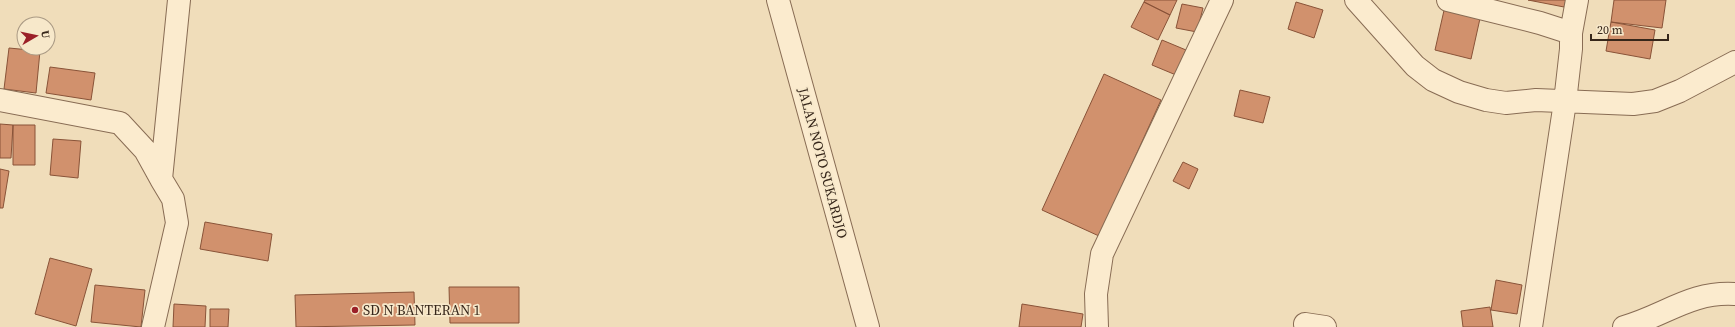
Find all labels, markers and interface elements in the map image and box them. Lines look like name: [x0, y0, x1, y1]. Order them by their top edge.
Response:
north arrow: [16, 16, 56, 56]
scale bar: [1591, 16, 1668, 42]
text: 20 m: [1597, 22, 1623, 38]
text: U: [37, 29, 53, 40]
street label: JALAN NOTO SUKARDJO: [793, 84, 853, 241]
place label: SD N BANTERAN 1: [363, 300, 480, 320]
marker: SD N BANTERAN 1: [350, 305, 360, 315]

